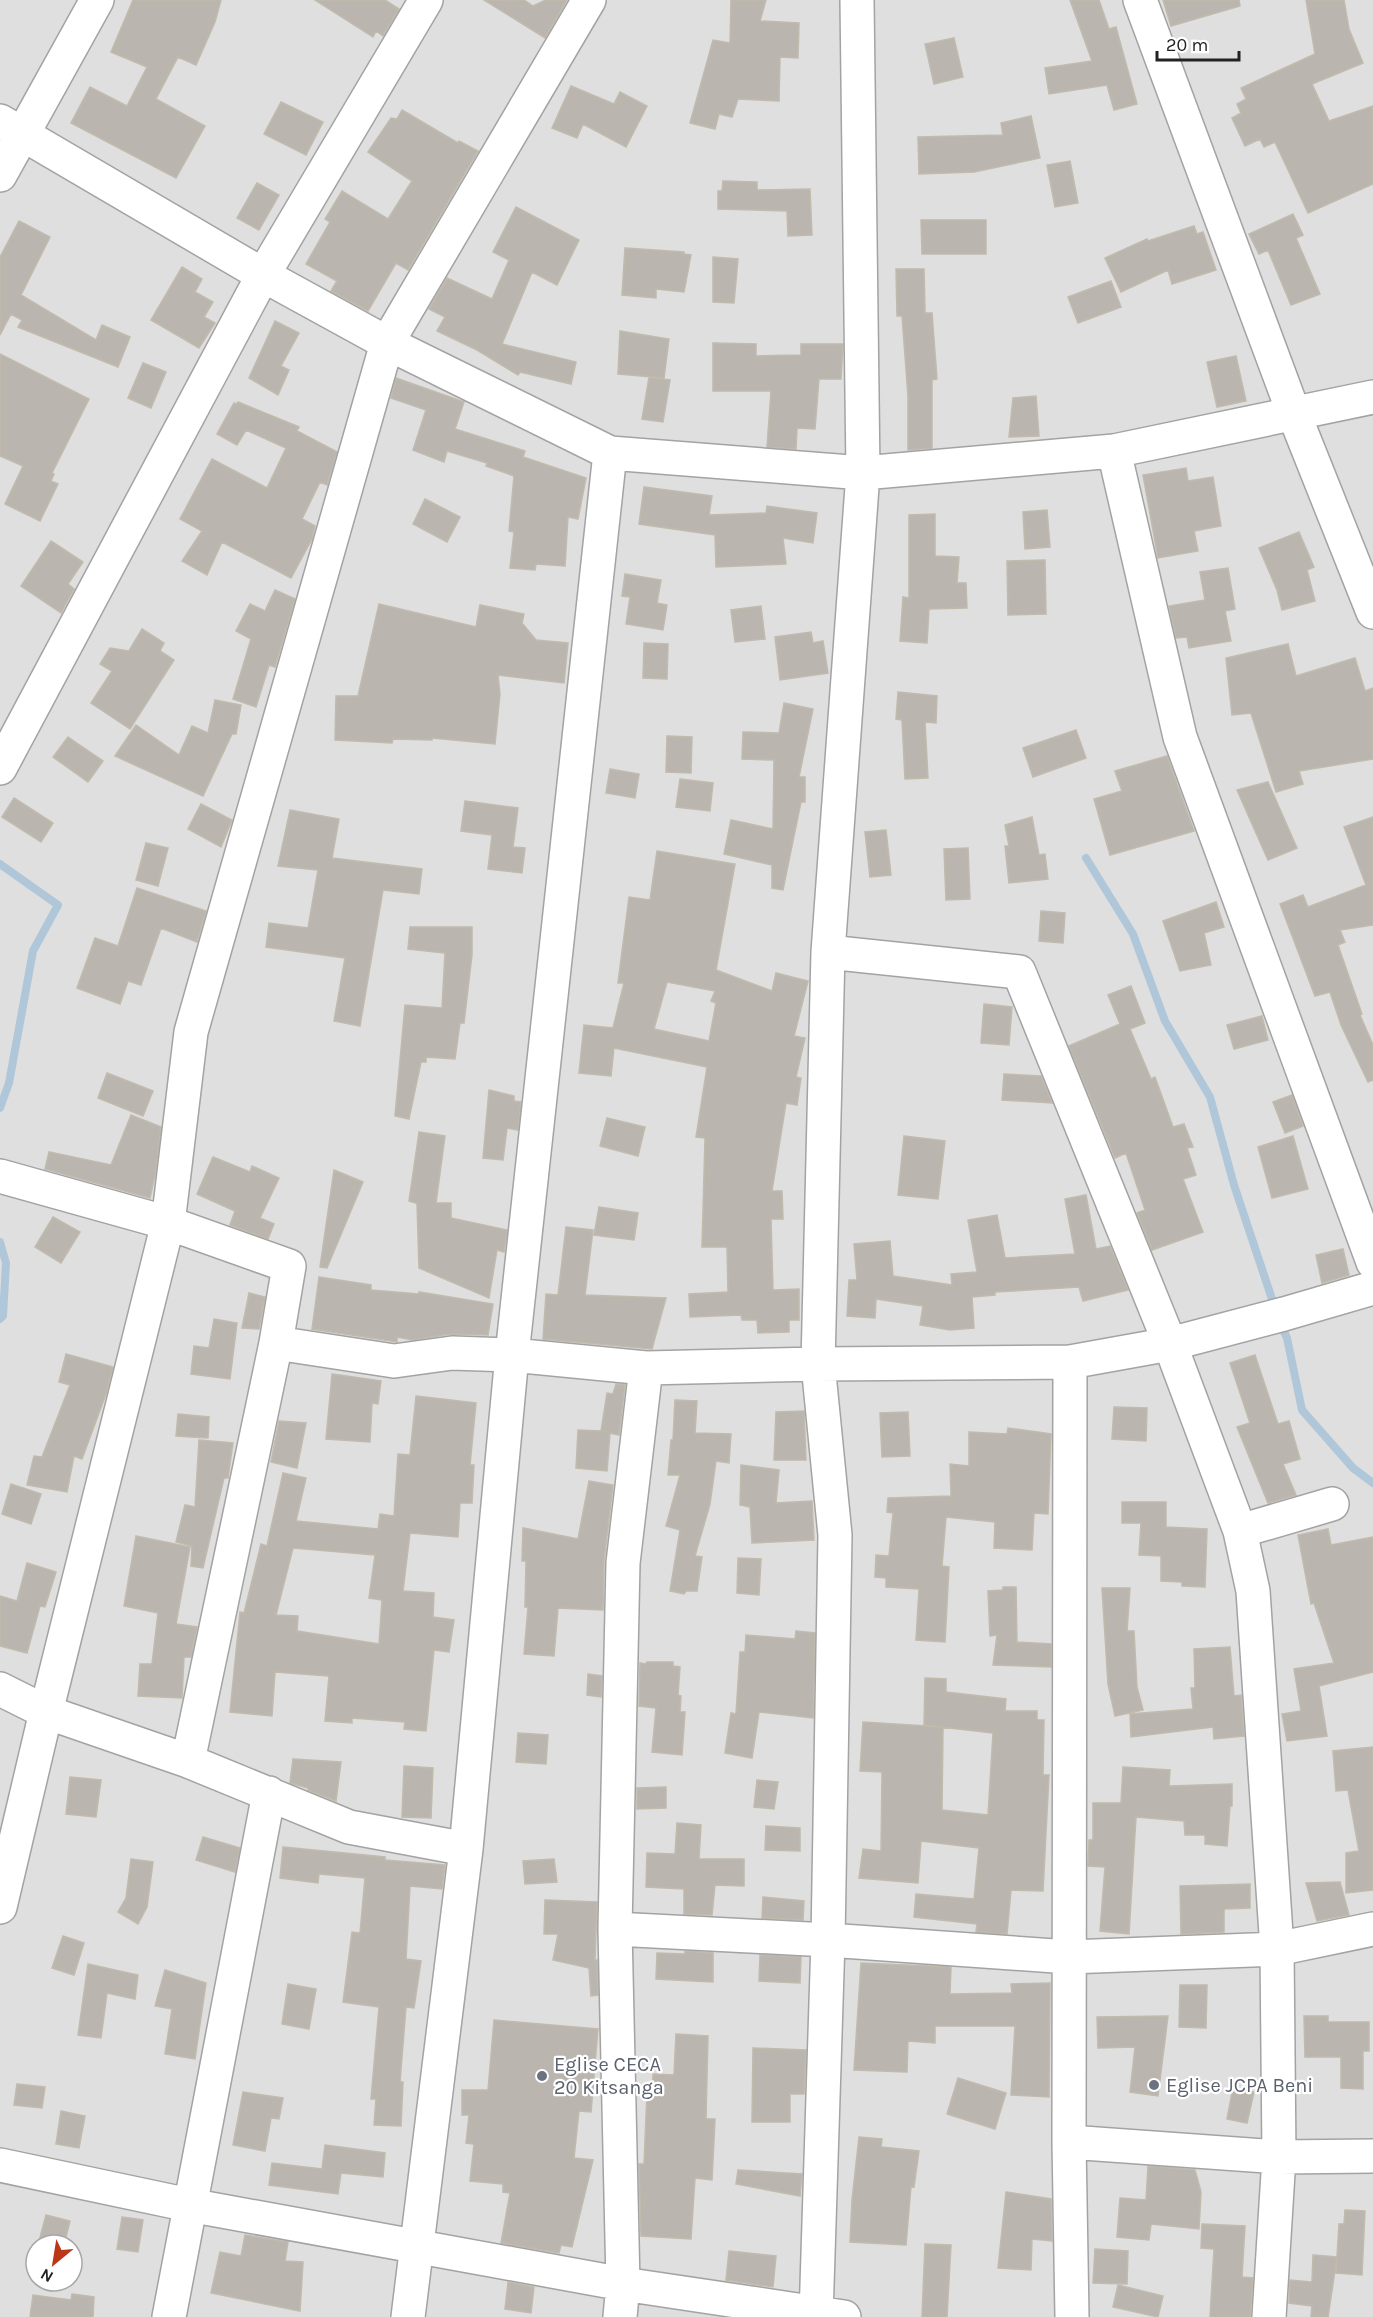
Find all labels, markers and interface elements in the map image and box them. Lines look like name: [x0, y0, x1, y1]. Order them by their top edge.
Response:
scale bar: [1157, 24, 1240, 62]
text: 20 m: [1166, 34, 1208, 56]
place label: Eglise CECA 20 Kitsanga: [554, 2053, 664, 2099]
marker: Eglise CECA 20 Kitsanga: [535, 2069, 549, 2083]
place label: Eglise JCPA Beni: [1166, 2074, 1313, 2097]
marker: Eglise JCPA Beni: [1147, 2078, 1161, 2092]
north arrow: [24, 2233, 84, 2293]
text: N: [37, 2264, 56, 2287]

